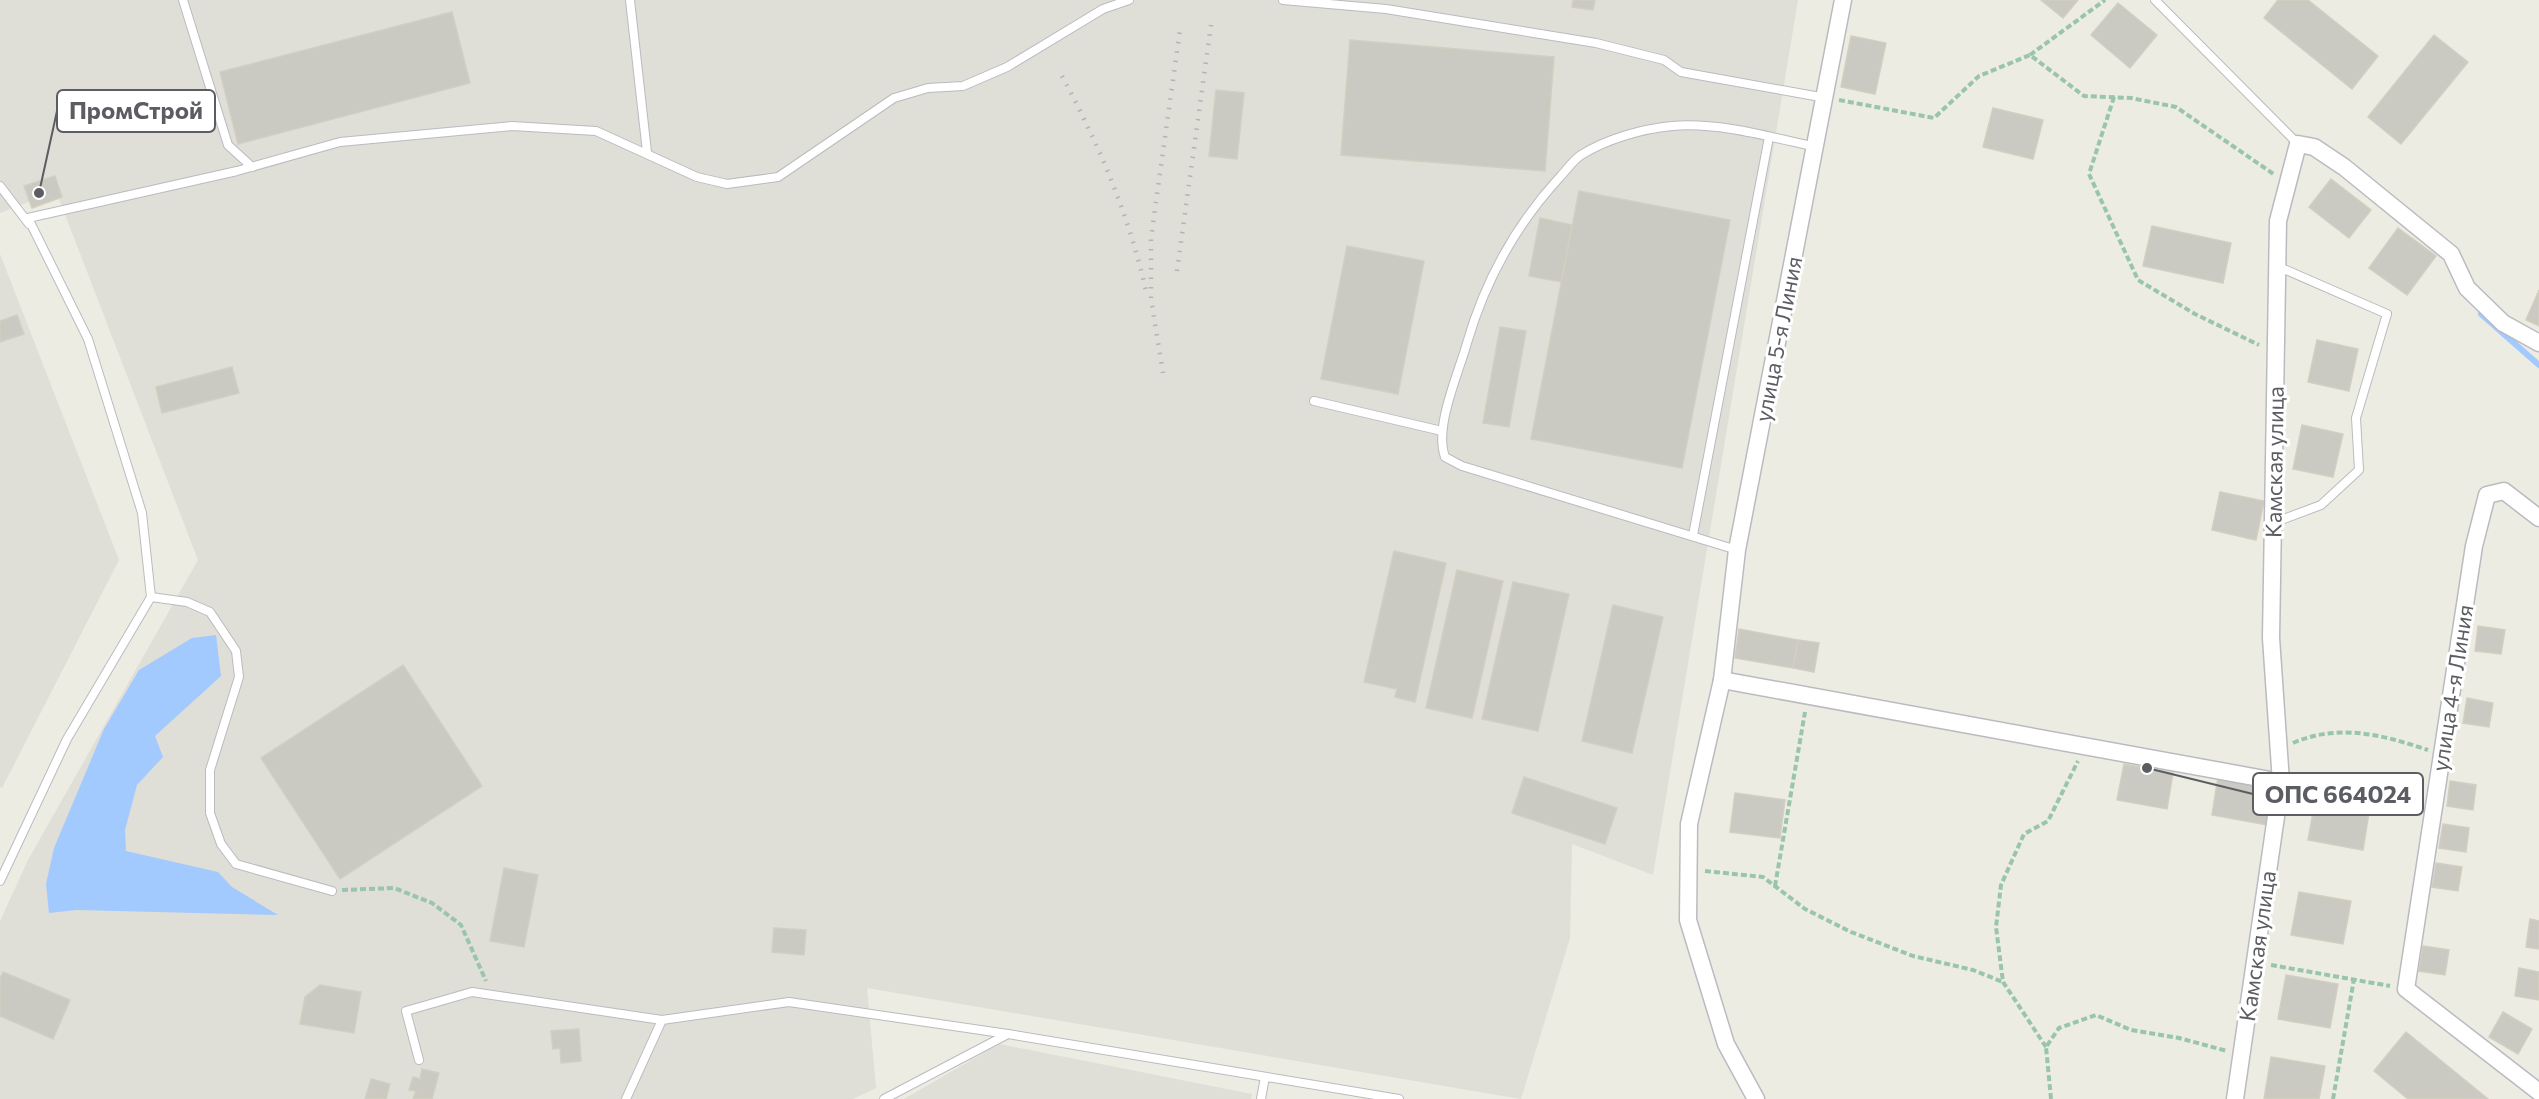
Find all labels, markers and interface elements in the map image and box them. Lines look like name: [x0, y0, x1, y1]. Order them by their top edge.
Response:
callout: ПромСтрой: [57, 90, 215, 132]
text: ПромСтрой: [69, 95, 203, 124]
street label: улица 5-я Линия: [1749, 254, 1807, 424]
street label: Камская улица: [2259, 386, 2289, 538]
street label: улица 4-я Линия: [2425, 603, 2479, 773]
callout: ОПС 664024: [2253, 773, 2423, 815]
text: ОПС 664024: [2265, 779, 2412, 808]
street label: Камская улица: [2233, 869, 2281, 1023]

